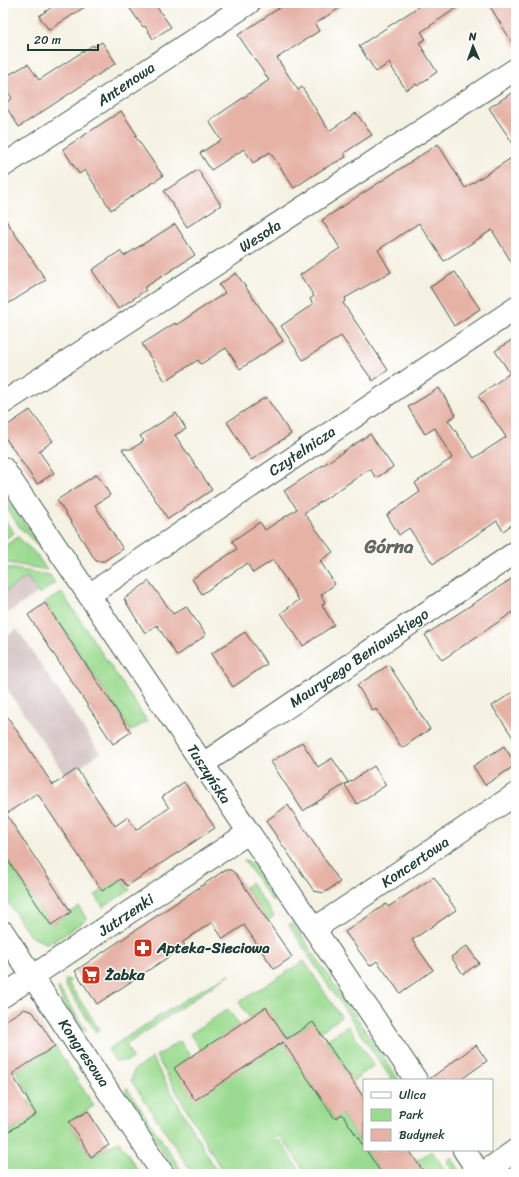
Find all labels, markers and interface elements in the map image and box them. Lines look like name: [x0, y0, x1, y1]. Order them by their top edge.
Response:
scale bar: [28, 26, 98, 52]
north arrow: [453, 26, 493, 66]
text: N: [468, 27, 477, 46]
text: 20 m: [34, 29, 61, 51]
street label: Antenowa: [91, 55, 161, 114]
street label: Wesoła: [234, 212, 287, 259]
street label: Czytelnicza: [263, 419, 341, 483]
district label: Górna: [363, 530, 414, 563]
street label: Maurycego Beniowskiego: [284, 601, 435, 715]
street label: Tuszyńska: [180, 739, 238, 810]
street label: Koncertowa: [375, 829, 455, 895]
street label: Jutrzenki: [92, 886, 160, 944]
place label: Apteka-Sieciowa: [156, 935, 270, 961]
pharmacy icon: Apteka-Sieciowa: [132, 937, 154, 959]
place label: Żabka: [104, 962, 145, 988]
supermarket icon: Żabka: [80, 964, 102, 986]
street label: Kongresowa: [51, 1013, 117, 1093]
legend: [363, 1079, 493, 1151]
text: Ulica: [399, 1084, 427, 1106]
text: Park: [399, 1104, 424, 1126]
text: Budynek: [399, 1124, 445, 1146]

